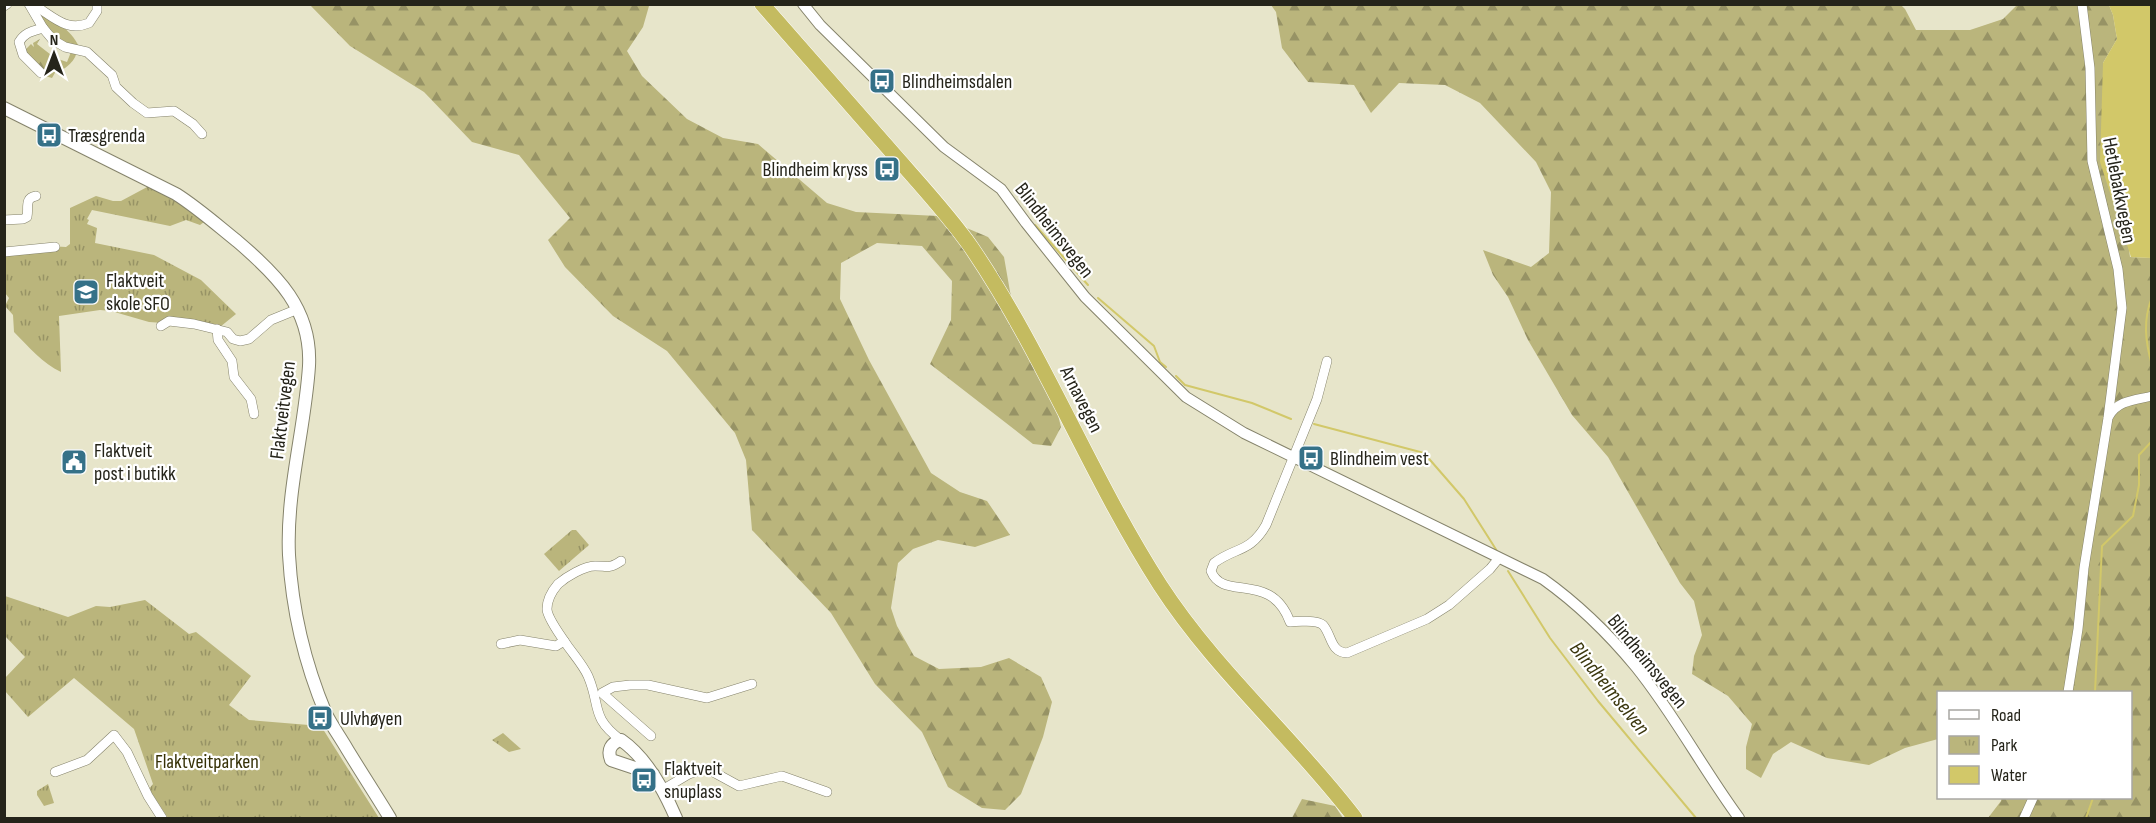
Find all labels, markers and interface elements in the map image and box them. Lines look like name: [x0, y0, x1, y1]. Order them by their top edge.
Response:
north arrow: [24, 24, 84, 84]
text: N: [50, 31, 58, 50]
bus stop icon: Blindheimsdalen: [867, 66, 897, 96]
place label: Blindheimsdalen: [902, 70, 1012, 94]
bus stop icon: Træsgrenda: [34, 120, 64, 150]
place label: Træsgrenda: [68, 124, 145, 148]
street label: Hetlebakkvegen: [2097, 135, 2141, 245]
bus stop icon: Blindheim kryss: [872, 154, 902, 184]
place label: Blindheim kryss: [763, 158, 868, 182]
street label: Blindheimsvegen: [1010, 178, 1099, 283]
place label: Flaktveit skole SFO: [106, 269, 170, 316]
school or university icon: Flaktveit skole SFO: [71, 277, 101, 307]
street label: Flaktveitvegen: [265, 360, 301, 460]
street label: Arnavegen: [1054, 362, 1108, 436]
place label: Flaktveit post i butikk: [94, 439, 176, 486]
bus stop icon: Blindheim vest: [1296, 443, 1326, 473]
public building icon: Flaktveit post i butikk: [59, 447, 89, 477]
place label: Blindheim vest: [1330, 447, 1429, 471]
street label: Blindheimsvegen: [1602, 610, 1692, 714]
water label: Blindheimselven: [1564, 637, 1655, 740]
legend: [1937, 691, 2132, 799]
bus stop icon: Ulvhøyen: [305, 703, 335, 733]
text: Road: [1991, 705, 2021, 726]
place label: Ulvhøyen: [340, 707, 402, 731]
text: Park: [1991, 735, 2017, 756]
park label: Flaktveitparken: [155, 750, 259, 774]
place label: Flaktveit snuplass: [664, 757, 722, 804]
bus stop icon: Flaktveit snuplass: [629, 765, 659, 795]
text: Water: [1991, 765, 2027, 786]

